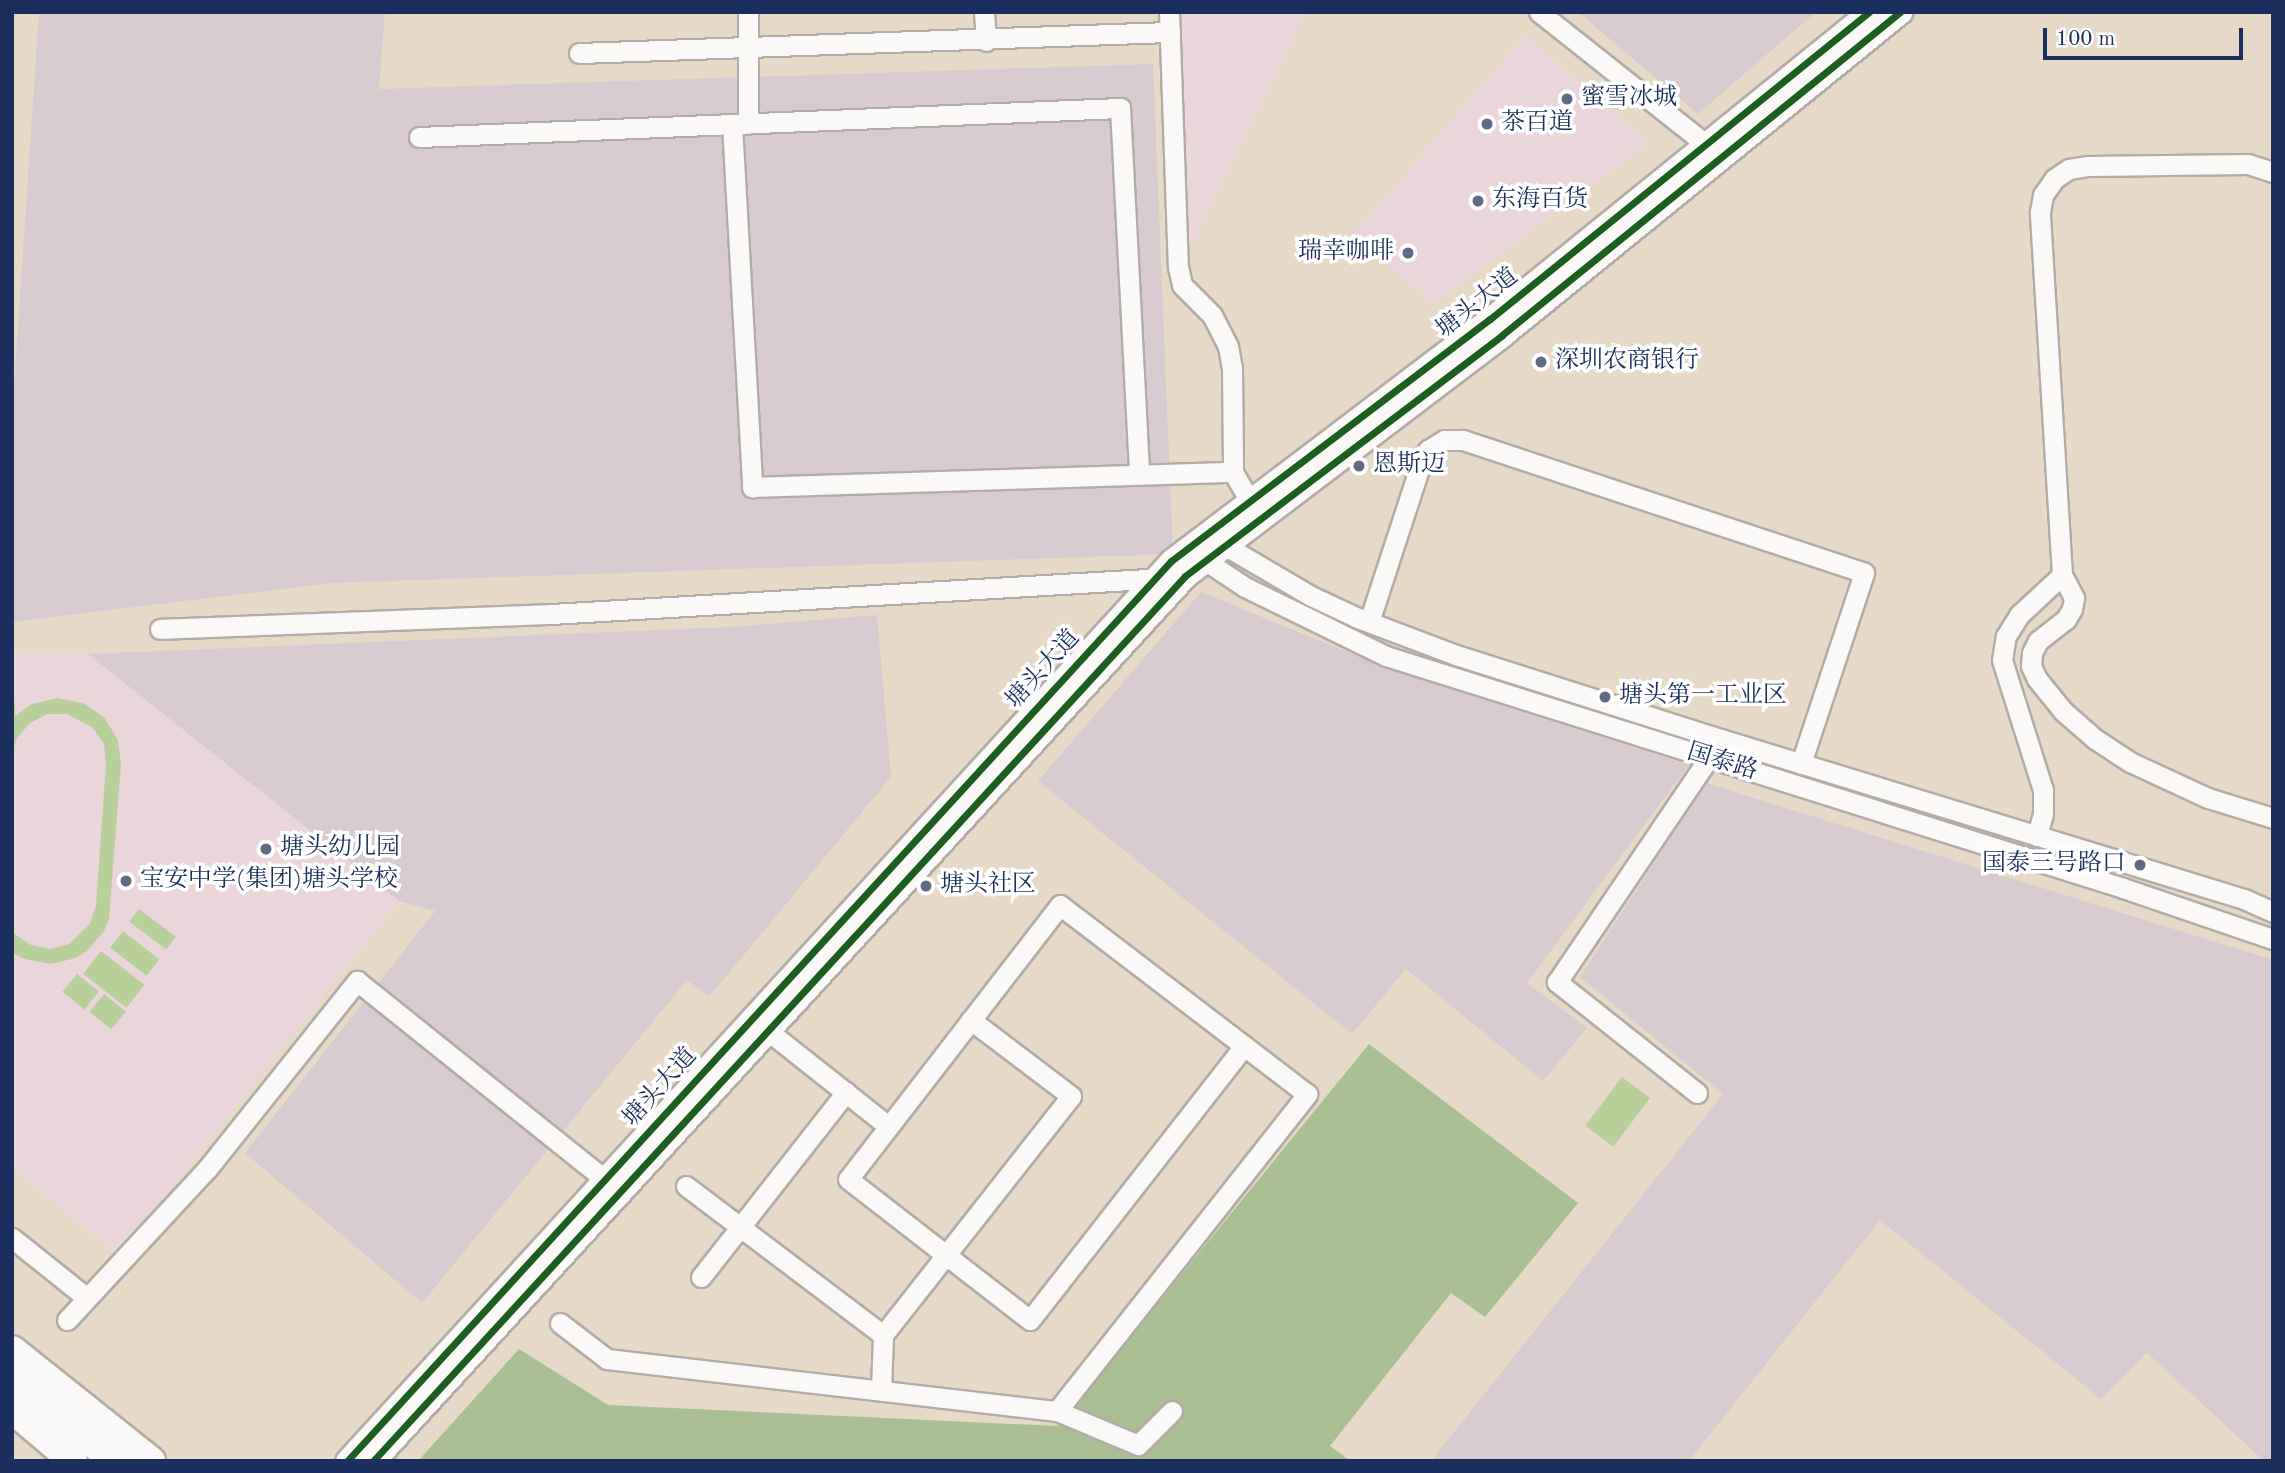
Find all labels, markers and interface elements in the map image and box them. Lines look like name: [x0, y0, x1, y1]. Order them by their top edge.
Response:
scale bar: [2047, 14, 2246, 58]
text: 100 m: [2056, 29, 2115, 50]
place label: 蜜雪冰城: [1581, 85, 1677, 113]
marker: 蜜雪冰城: [1559, 91, 1575, 107]
place label: 茶百道: [1501, 110, 1573, 138]
marker: 茶百道: [1479, 116, 1495, 132]
place label: 东海百货: [1492, 187, 1588, 215]
marker: 东海百货: [1470, 193, 1486, 209]
place label: 瑞幸咖啡: [1298, 239, 1394, 267]
marker: 瑞幸咖啡: [1400, 245, 1416, 261]
street label: 塘头大道: [1431, 263, 1525, 345]
place label: 深圳农商银行: [1555, 348, 1699, 376]
marker: 深圳农商银行: [1533, 354, 1549, 370]
place label: 恩斯迈: [1373, 452, 1445, 480]
marker: 恩斯迈: [1351, 458, 1367, 474]
street label: 塘头大道: [1001, 625, 1087, 715]
place label: 塘头第一工业区: [1619, 683, 1787, 711]
marker: 塘头第一工业区: [1597, 689, 1613, 705]
street label: 国泰路: [1683, 739, 1761, 787]
place label: 塘头幼儿园: [280, 835, 400, 863]
marker: 塘头幼儿园: [258, 841, 274, 857]
place label: 国泰三号路口: [1982, 851, 2126, 879]
marker: 国泰三号路口: [2132, 857, 2148, 873]
place label: 宝安中学(集团)塘头学校: [140, 867, 398, 895]
place label: 塘头社区: [940, 872, 1036, 900]
marker: 宝安中学(集团)塘头学校: [118, 873, 134, 889]
marker: 塘头社区: [918, 878, 934, 894]
street label: 塘头大道: [618, 1043, 704, 1133]

